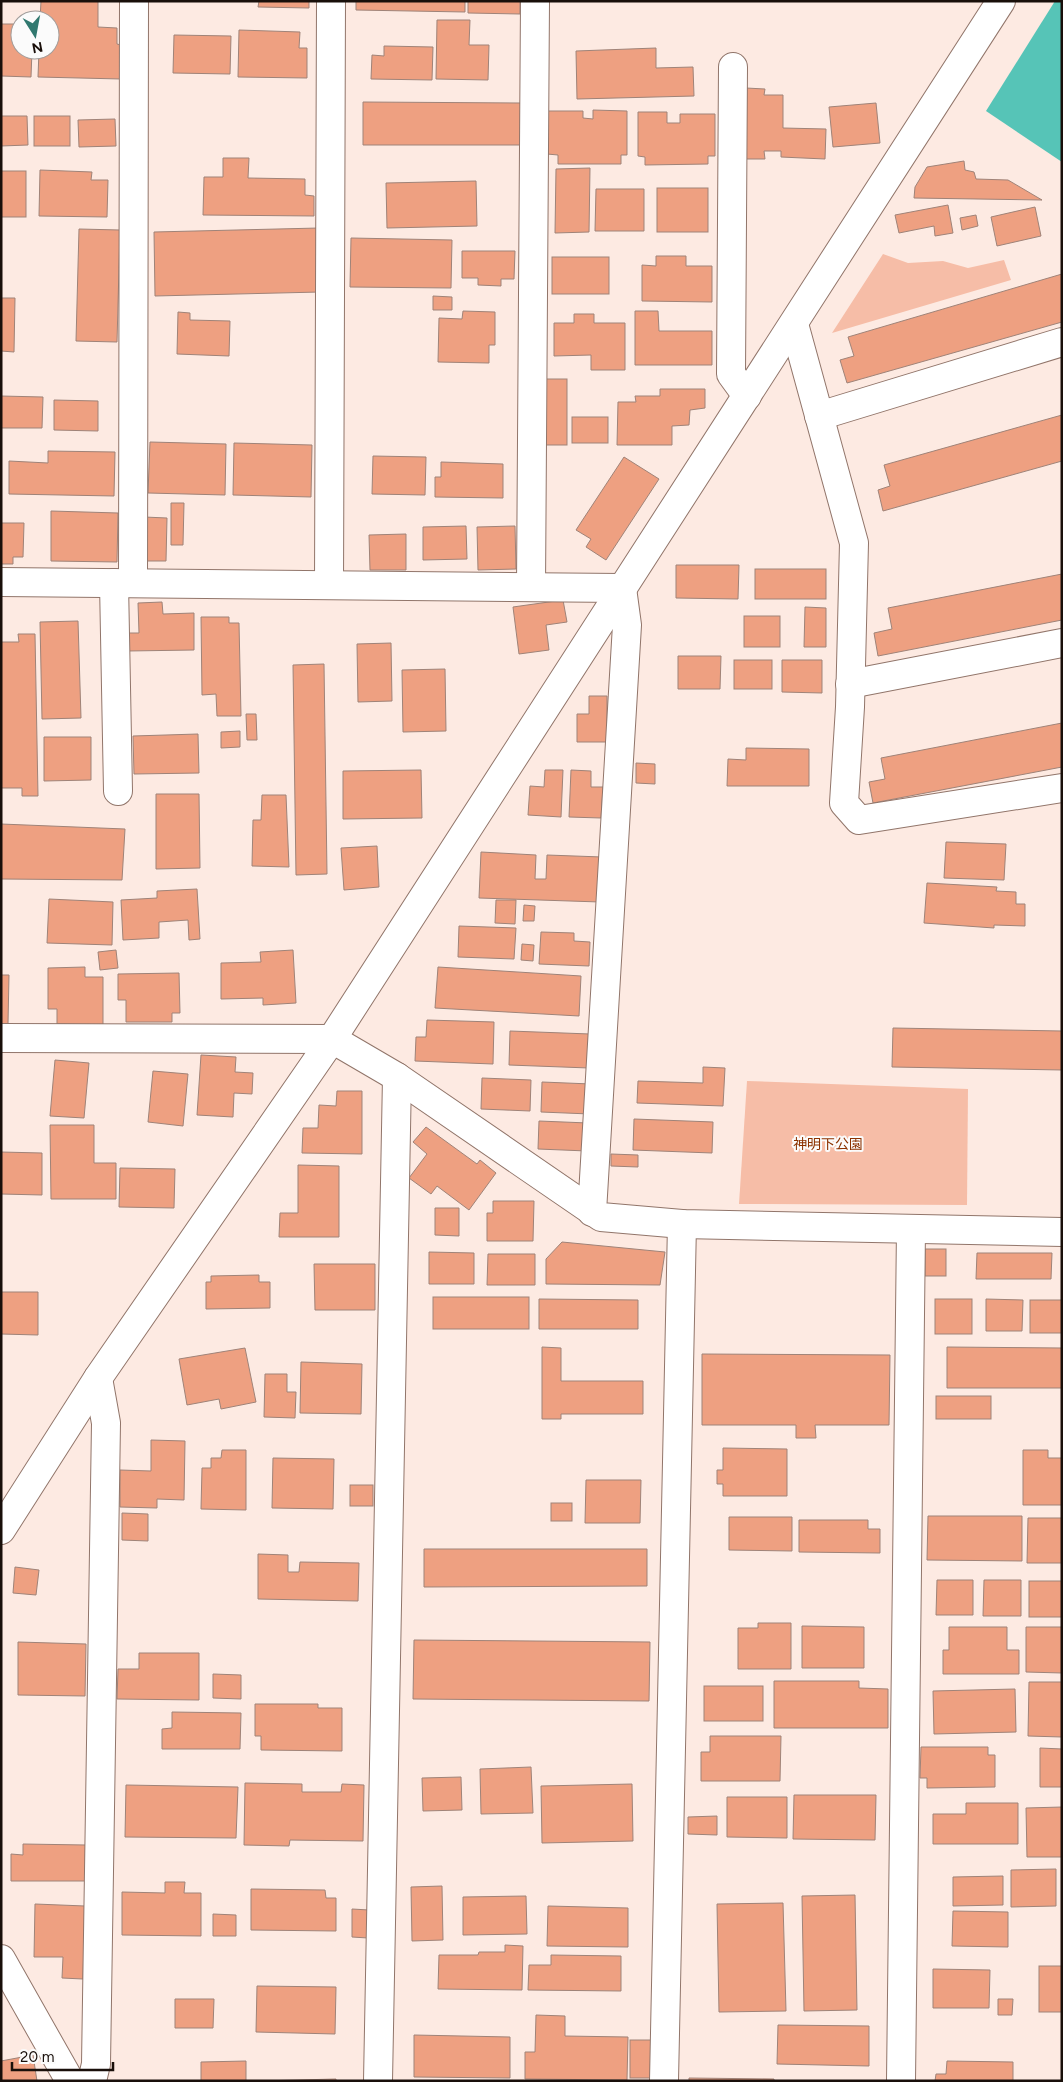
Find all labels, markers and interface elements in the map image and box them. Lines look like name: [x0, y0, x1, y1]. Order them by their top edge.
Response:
north arrow: [10, 10, 60, 60]
text: N: [30, 38, 44, 57]
park label: 神明下公園: [793, 1136, 863, 1153]
scale bar: [12, 2040, 114, 2072]
text: 20 m: [20, 2048, 54, 2066]

